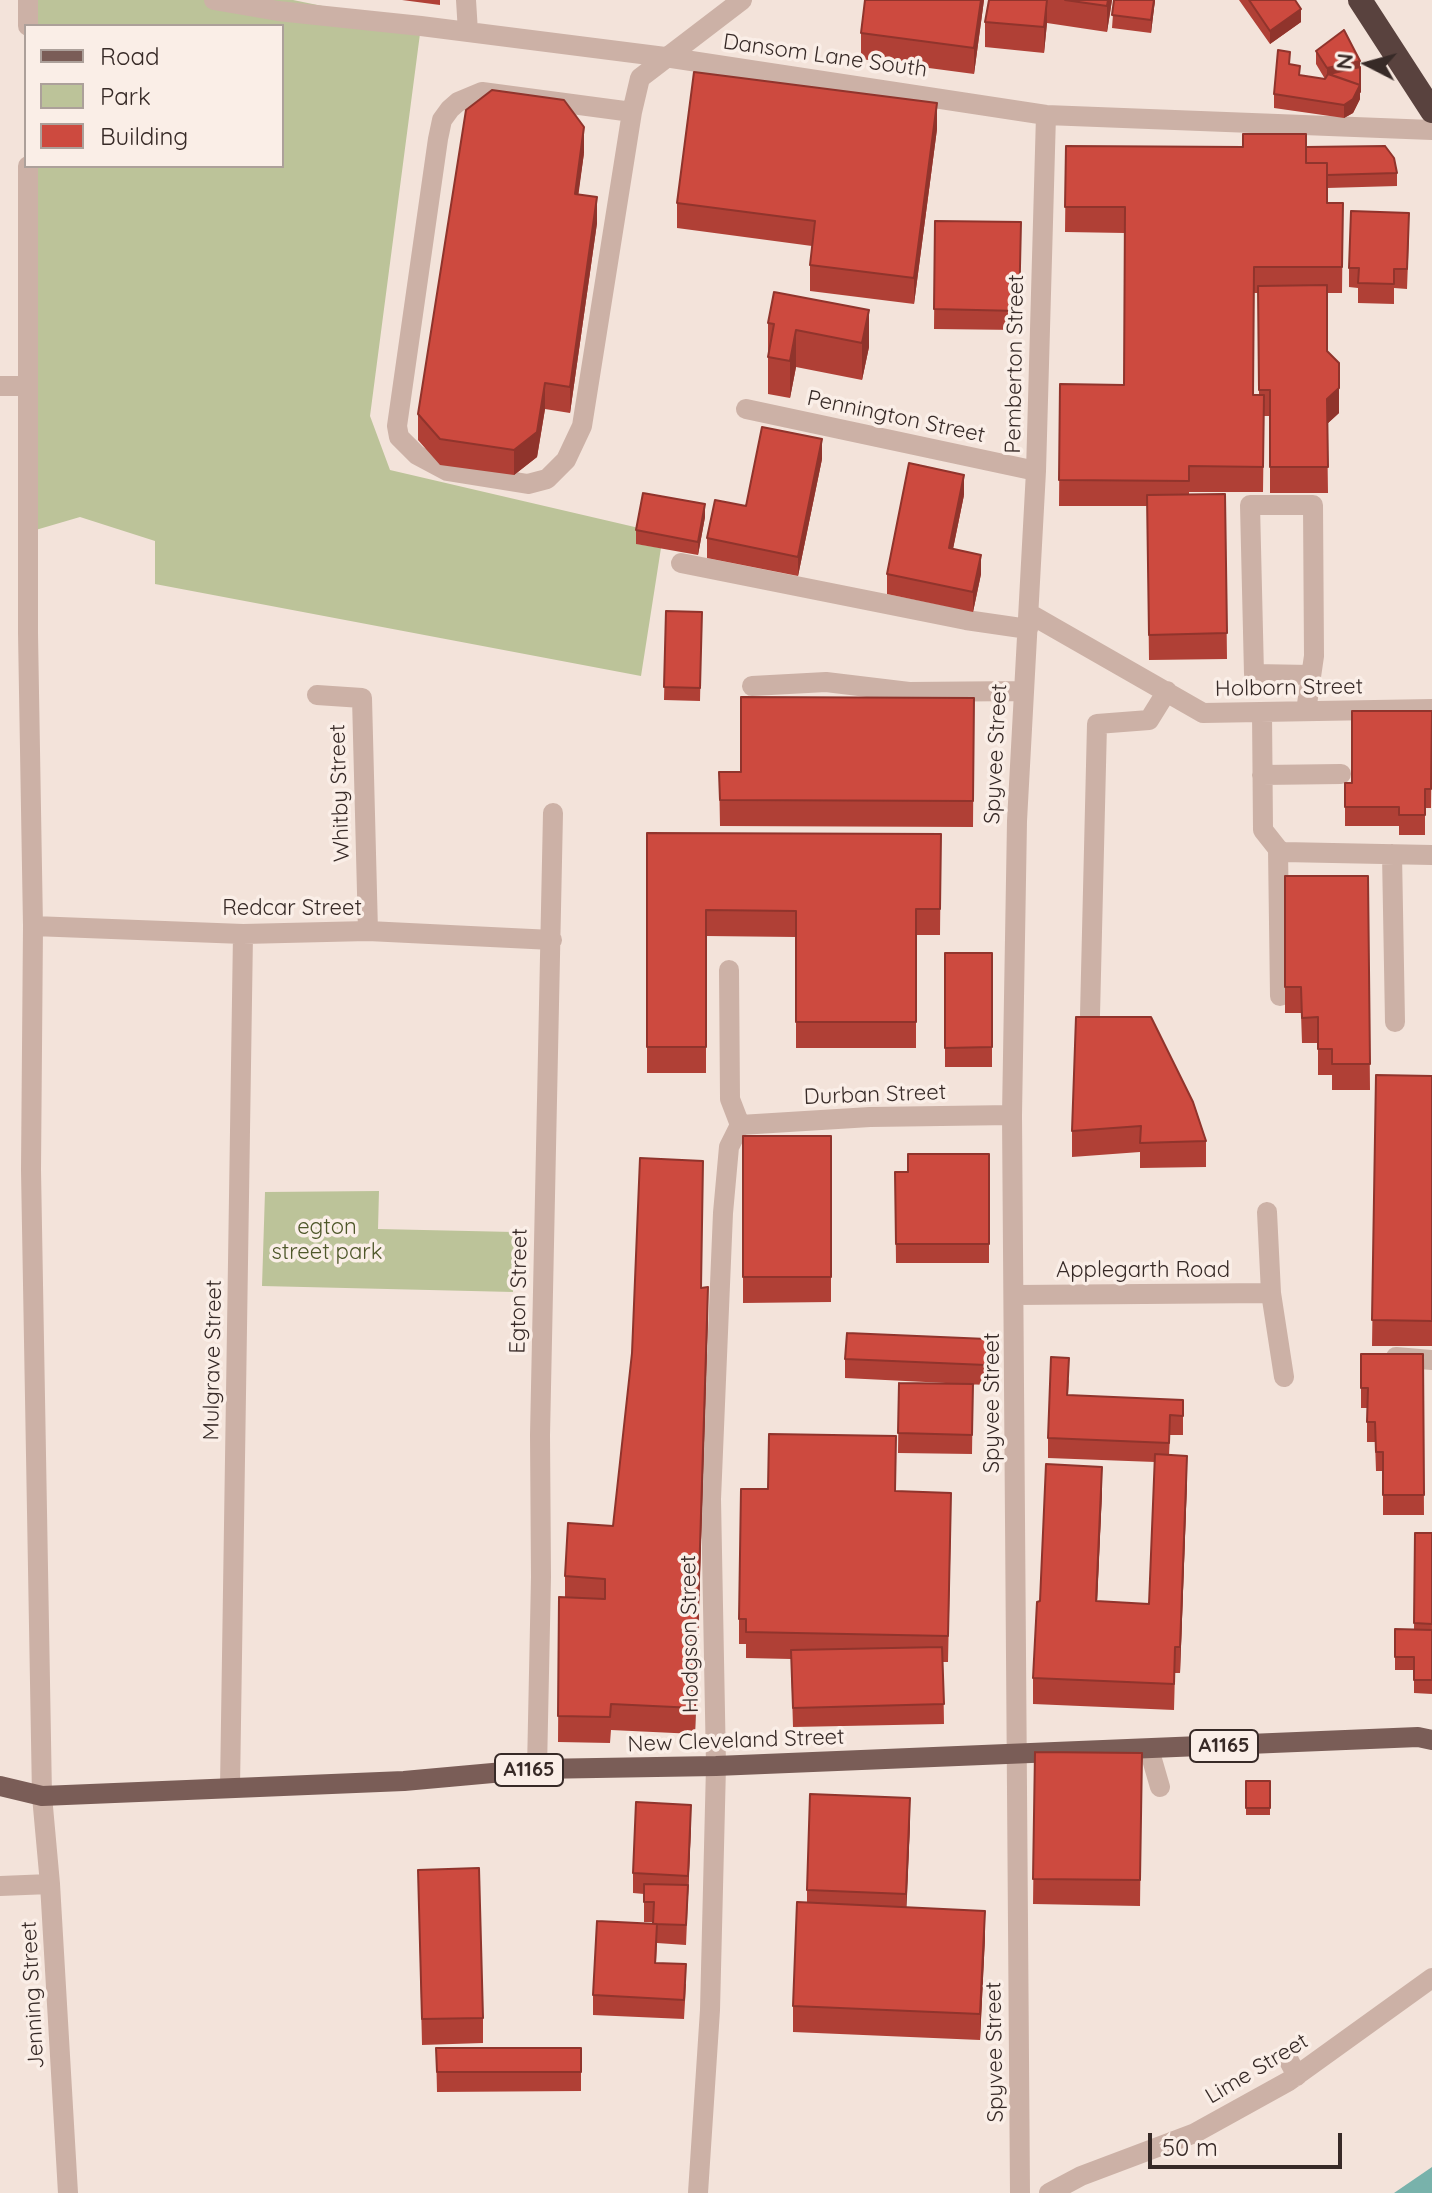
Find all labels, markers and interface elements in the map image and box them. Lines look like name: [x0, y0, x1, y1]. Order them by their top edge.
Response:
legend: [24, 24, 284, 168]
north arrow: [1328, 24, 1408, 104]
street label: Dansom Lane South: [721, 29, 929, 83]
text: Road: [100, 41, 160, 71]
text: N: [1329, 52, 1359, 71]
text: Park: [100, 81, 151, 111]
text: Building: [100, 121, 188, 151]
street label: Pemberton Street: [1000, 274, 1030, 454]
street label: Pennington Street: [805, 385, 987, 449]
street label: Holborn Street: [1215, 674, 1363, 702]
street label: Spyvee Street: [979, 683, 1013, 825]
street label: Whitby Street: [324, 724, 356, 862]
street label: Redcar Street: [222, 895, 362, 921]
street label: Durban Street: [803, 1079, 947, 1111]
park label: egton street park: [272, 1214, 382, 1266]
street label: Egton Street: [505, 1228, 533, 1354]
street label: Applegarth Road: [1056, 1257, 1230, 1283]
street label: Mulgrave Street: [198, 1279, 228, 1441]
street label: Spyvee Street: [979, 1333, 1005, 1473]
street label: Hodgson Street: [675, 1555, 705, 1713]
street label: New Cleveland Street: [627, 1724, 845, 1758]
road number: A1165: [1190, 1730, 1258, 1762]
road number: A1165: [495, 1754, 563, 1786]
street label: Jenning Street: [16, 1921, 50, 2069]
street label: Spyvee Street: [981, 1981, 1009, 2123]
street label: Lime Street: [1201, 2028, 1313, 2110]
scale bar: [1152, 2117, 1346, 2167]
text: 50 m: [1162, 2132, 1218, 2162]

